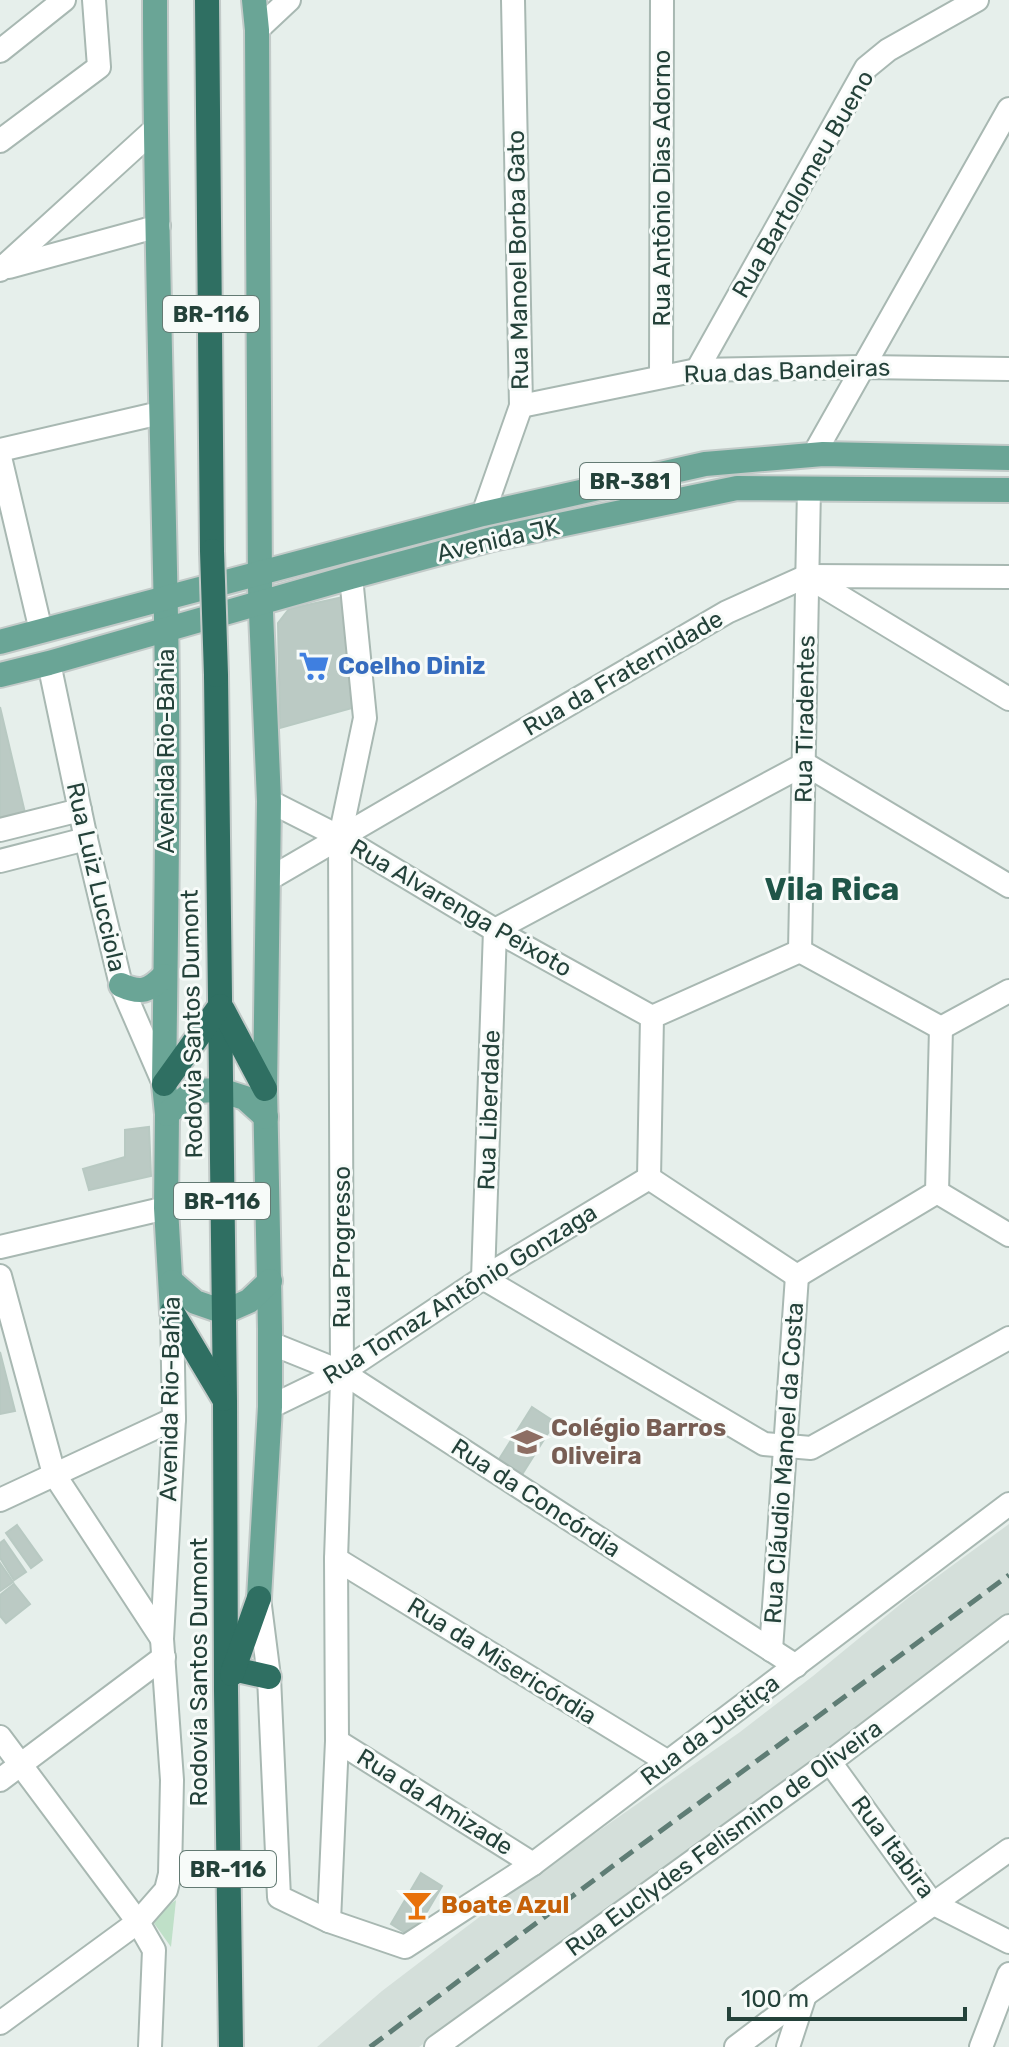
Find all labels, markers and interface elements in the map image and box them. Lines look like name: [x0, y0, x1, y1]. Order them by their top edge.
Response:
street label: Rua Antônio Dias Adorno: [648, 50, 676, 326]
street label: Rua Bartolomeu Bueno: [726, 65, 880, 303]
street label: Rua Manoel Borba Gato: [502, 130, 534, 390]
road number: BR-116: [163, 296, 259, 332]
street label: Rua das Bandeiras: [683, 353, 891, 389]
road number: BR-381: [580, 463, 680, 499]
street label: Avenida JK: [434, 512, 563, 568]
street label: Rua da Fraternidade: [518, 604, 728, 742]
street label: Rua Tiradentes: [790, 635, 820, 803]
street label: Avenida Rio-Bahia: [152, 648, 180, 854]
supermarket icon: Coelho Diniz: [297, 649, 331, 683]
place label: Coelho Diniz: [338, 652, 486, 680]
street label: Rua Luiz Lucciola: [61, 780, 131, 974]
street label: Rua Alvarenga Peixoto: [345, 833, 577, 983]
district label: Vila Rica: [765, 870, 899, 908]
street label: Rodovia Santos Dumont: [176, 889, 208, 1159]
street label: Rua Liberdade: [472, 1029, 506, 1191]
street label: Rua Progresso: [328, 1166, 356, 1328]
road number: BR-116: [174, 1183, 270, 1219]
street label: Rua Tomaz Antônio Gonzaga: [318, 1198, 602, 1390]
street label: Avenida Rio-Bahia: [154, 1296, 186, 1502]
street label: Rua Cláudio Manoel da Costa: [759, 1301, 809, 1625]
place label: Colégio Barros Oliveira: [551, 1414, 726, 1470]
school or university icon: Colégio Barros Oliveira: [510, 1425, 544, 1459]
street label: Rua da Concórdia: [446, 1433, 626, 1563]
street label: Rodovia Santos Dumont: [185, 1538, 213, 1806]
street label: Rua da Misericórdia: [402, 1592, 602, 1730]
street label: Rua da Justiça: [635, 1669, 785, 1791]
street label: Rua Euclydes Felismino de Oliveira: [560, 1714, 888, 1962]
street label: Rua da Amizade: [352, 1743, 518, 1861]
street label: Rua Itabira: [845, 1790, 941, 1904]
road number: BR-116: [180, 1851, 276, 1887]
bar icon: Boate Azul: [400, 1888, 434, 1922]
place label: Boate Azul: [441, 1891, 569, 1919]
scale bar: [729, 1971, 965, 2021]
text: 100 m: [741, 1985, 809, 2013]

